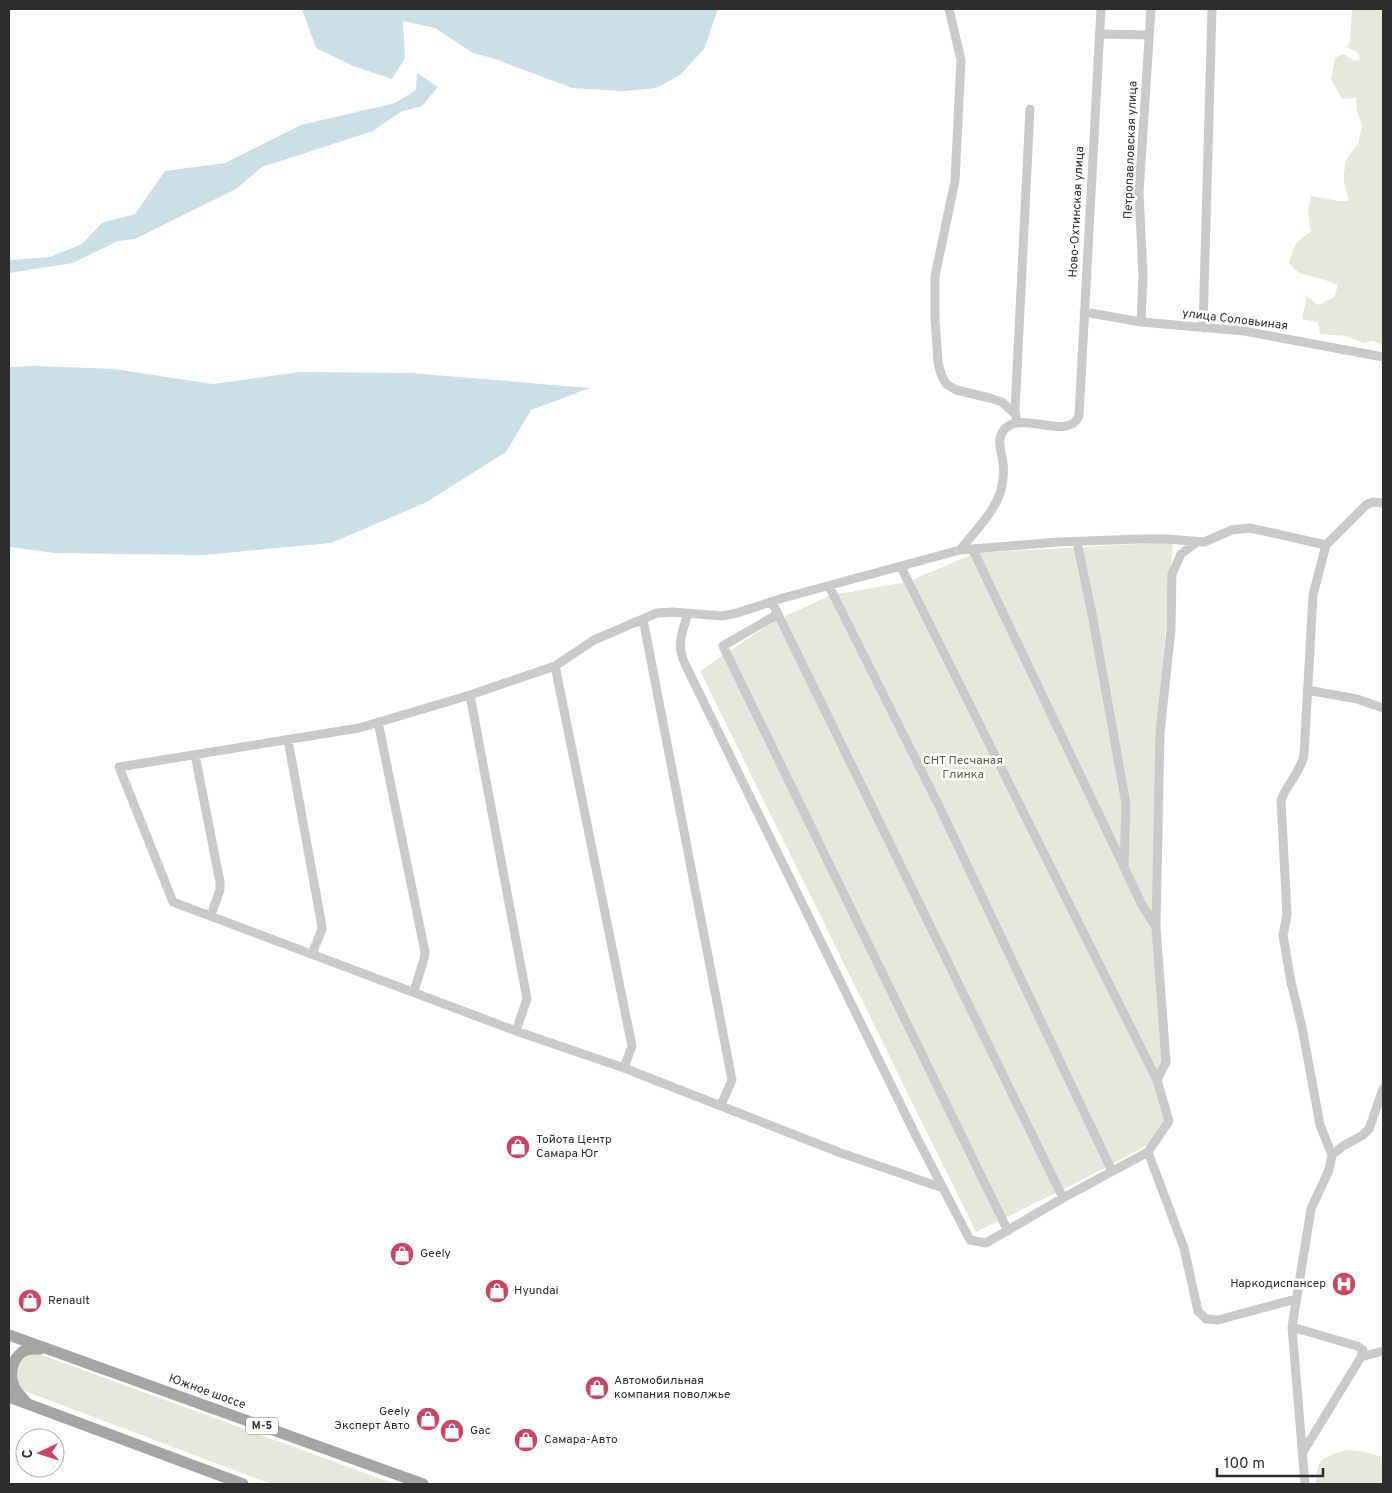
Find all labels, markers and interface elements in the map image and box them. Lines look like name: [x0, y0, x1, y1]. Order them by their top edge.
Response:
street label: Петропавловская улица: [1121, 81, 1141, 219]
street label: Ново-Охтинская улица: [1066, 146, 1088, 278]
street label: улица Соловьиная: [1181, 306, 1289, 334]
park label: СНТ Песчаная Глинка: [923, 753, 1003, 783]
place label: Тойота Центр Самара Юг: [536, 1132, 612, 1162]
shop icon: Тойота Центр Самара Юг: [505, 1134, 531, 1160]
shop icon: Geely: [389, 1241, 415, 1267]
place label: Geely: [420, 1246, 451, 1262]
hospital icon: Наркодиспансер: [1331, 1271, 1357, 1297]
place label: Наркодиспансер: [1230, 1276, 1326, 1292]
shop icon: Hyundai: [484, 1278, 510, 1304]
place label: Hyundai: [514, 1283, 559, 1299]
shop icon: Renault: [17, 1288, 43, 1314]
place label: Renault: [48, 1293, 90, 1309]
street label: Южное шоссе: [166, 1371, 248, 1413]
place label: Автомобильная компания поволжье: [614, 1373, 731, 1403]
shop icon: Автомобильная компания поволжье: [584, 1375, 610, 1401]
place label: Geely Эксперт Авто: [334, 1404, 410, 1434]
shop icon: Geely Эксперт Авто: [415, 1406, 441, 1432]
road number: М-5: [246, 1418, 278, 1434]
shop icon: Gac: [439, 1418, 465, 1444]
place label: Gac: [470, 1423, 491, 1439]
shop icon: Самара-Авто: [513, 1427, 539, 1453]
north arrow: [15, 1428, 65, 1478]
place label: Самара-Авто: [544, 1432, 618, 1448]
scale bar: [1217, 1446, 1323, 1478]
text: С: [20, 1449, 37, 1459]
text: 100 m: [1224, 1455, 1265, 1474]

